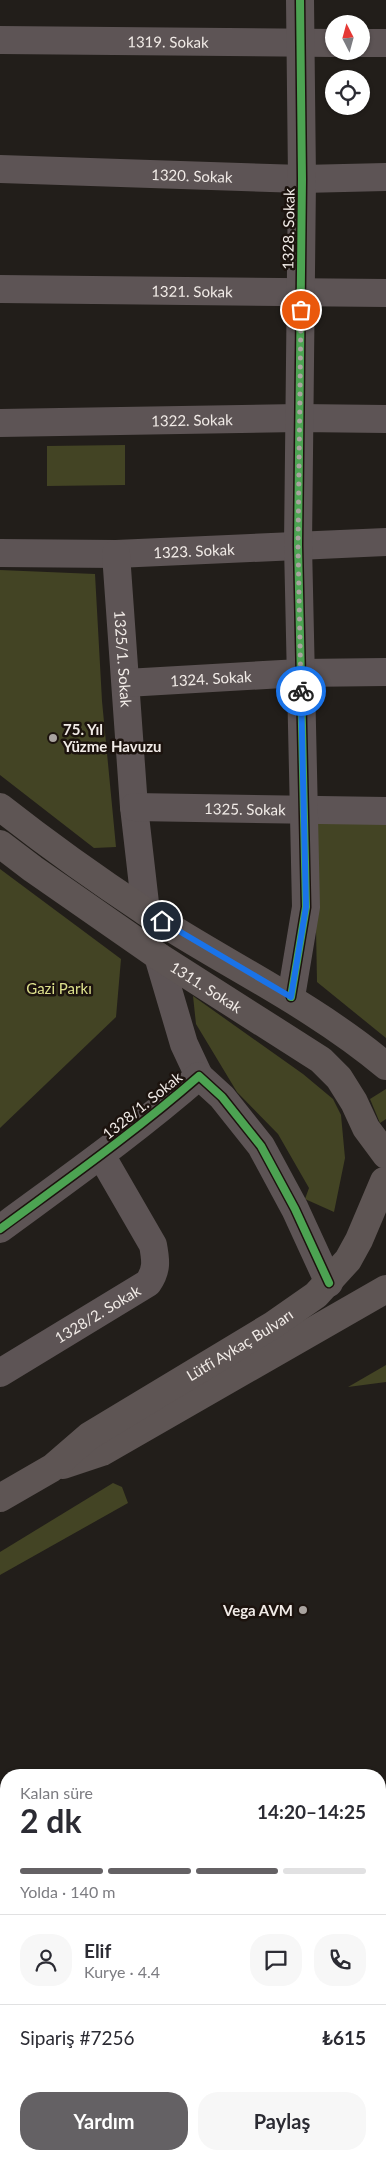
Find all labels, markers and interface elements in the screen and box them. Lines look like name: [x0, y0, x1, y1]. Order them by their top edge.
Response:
north arrow: [325, 15, 370, 60]
map controls: [325, 15, 370, 115]
street label: 1319. Sokak: [127, 32, 209, 51]
button: locate: [325, 70, 370, 115]
street label: 1320. Sokak: [151, 165, 233, 186]
street label: 1328. Sokak: [278, 188, 298, 270]
street label: 1321. Sokak: [151, 282, 233, 300]
pin: [280, 289, 322, 331]
icon: bag: [287, 296, 315, 324]
street label: 1322. Sokak: [151, 410, 233, 429]
street label: 1323. Sokak: [153, 540, 235, 561]
street label: 1325/1. Sokak: [111, 610, 136, 708]
courier: [276, 666, 326, 716]
street label: 1324. Sokak: [170, 667, 252, 689]
icon: bike: [287, 677, 315, 705]
place label: 75. Yıl Yüzme Havuzu: [62, 720, 162, 755]
marker: 75. Yıl Yüzme Havuzu: [47, 732, 59, 744]
street label: 1325. Sokak: [204, 799, 286, 818]
pin: [141, 900, 183, 942]
icon: home: [148, 907, 176, 935]
street label: 1311. Sokak: [167, 957, 246, 1017]
park label: Gazi Parkı: [26, 979, 92, 997]
street label: 1328/1. Sokak: [99, 1067, 186, 1143]
street label: 1328/2. Sokak: [51, 1281, 144, 1347]
street label: Lütfi Aykaç Bulvarı: [183, 1305, 296, 1384]
place label: Vega AVM: [222, 1601, 293, 1619]
marker: Vega AVM: [297, 1604, 309, 1616]
text: Kalan süre: [20, 1783, 93, 1802]
text: 14:20–14:25: [257, 1800, 366, 1823]
text: 2 dk: [20, 1801, 82, 1840]
text: Yolda · 140 m: [20, 1882, 115, 1901]
button: person: [20, 1934, 72, 1986]
button: chat: [250, 1934, 302, 1986]
button: phone: [314, 1934, 366, 1986]
text: Elif: [84, 1939, 111, 1962]
text: Kurye · 4.4: [84, 1962, 160, 1981]
text: Sipariş #7256: [20, 2026, 135, 2049]
text: ₺615: [322, 2026, 366, 2049]
button: Yardım: [20, 2092, 188, 2150]
button: Paylaş: [198, 2092, 366, 2150]

